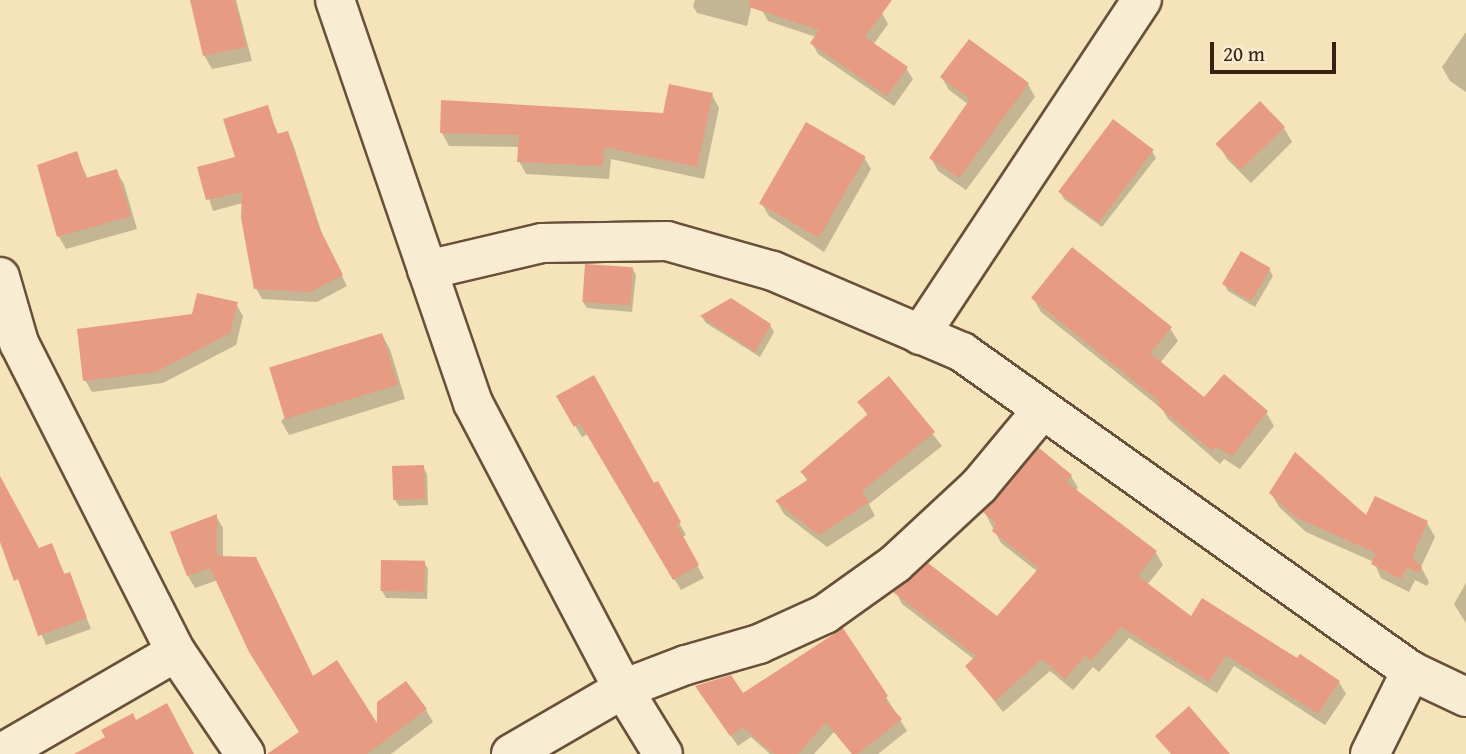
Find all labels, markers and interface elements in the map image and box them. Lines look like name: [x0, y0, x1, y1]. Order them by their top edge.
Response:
scale bar: [1214, 28, 1340, 72]
text: 20 m: [1223, 38, 1265, 69]

